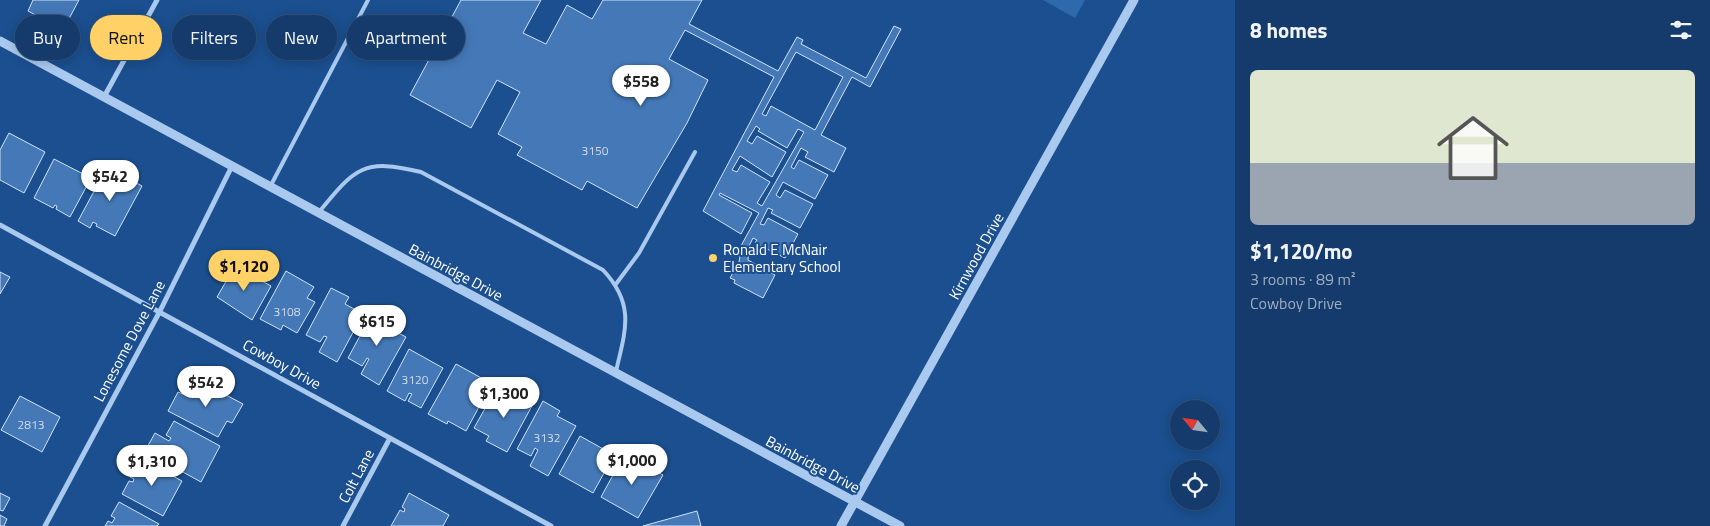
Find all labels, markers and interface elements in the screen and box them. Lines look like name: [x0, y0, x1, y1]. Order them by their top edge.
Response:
text: 8 homes: [1250, 14, 1327, 46]
chip: Buy: [15, 15, 80, 60]
chip: Rent: [90, 15, 162, 60]
chip: Filters: [172, 15, 256, 60]
chip: New: [266, 15, 337, 60]
chip: Apartment: [347, 15, 465, 60]
icon: filters: [1667, 16, 1695, 44]
pin: $558: [611, 64, 671, 107]
text: $558: [623, 69, 659, 93]
icon: home: [1428, 103, 1518, 193]
house number: 3150: [582, 141, 609, 160]
pin: $542: [80, 160, 140, 202]
text: $542: [92, 164, 128, 188]
street label: Kirnwood Drive: [943, 208, 1009, 304]
text: $1,120/mo: [1250, 235, 1352, 267]
street label: Bainbridge Drive: [405, 237, 507, 307]
place label: Ronald E McNair Elementary School: [723, 238, 841, 278]
pin: $1,120: [203, 250, 285, 292]
marker: Ronald E McNair Elementary School: [707, 252, 719, 264]
text: $1,120: [219, 254, 269, 278]
text: 3 rooms · 89 m²: [1250, 267, 1355, 291]
street label: Lonesome Dove Lane: [87, 276, 171, 406]
text: Cowboy Drive: [1250, 291, 1342, 315]
house number: 3108: [274, 302, 301, 321]
pin: $615: [347, 304, 407, 347]
text: $615: [359, 309, 395, 333]
street label: Cowboy Drive: [239, 333, 325, 395]
pin: $542: [176, 366, 236, 408]
text: $542: [188, 370, 224, 394]
house number: 3120: [402, 370, 429, 389]
pin: $1,300: [463, 376, 545, 419]
text: $1,300: [479, 381, 529, 405]
north arrow: [1170, 400, 1220, 450]
map controls: [1170, 400, 1220, 510]
house number: 2813: [18, 415, 44, 434]
house number: 3132: [534, 428, 560, 447]
street label: Bainbridge Drive: [762, 429, 864, 499]
pin: $1,310: [111, 444, 193, 487]
pin: $1,000: [591, 444, 673, 486]
street label: Colt Lane: [332, 445, 380, 507]
text: $1,000: [607, 448, 657, 472]
text: $1,310: [127, 449, 177, 473]
button: locate: [1170, 460, 1220, 510]

